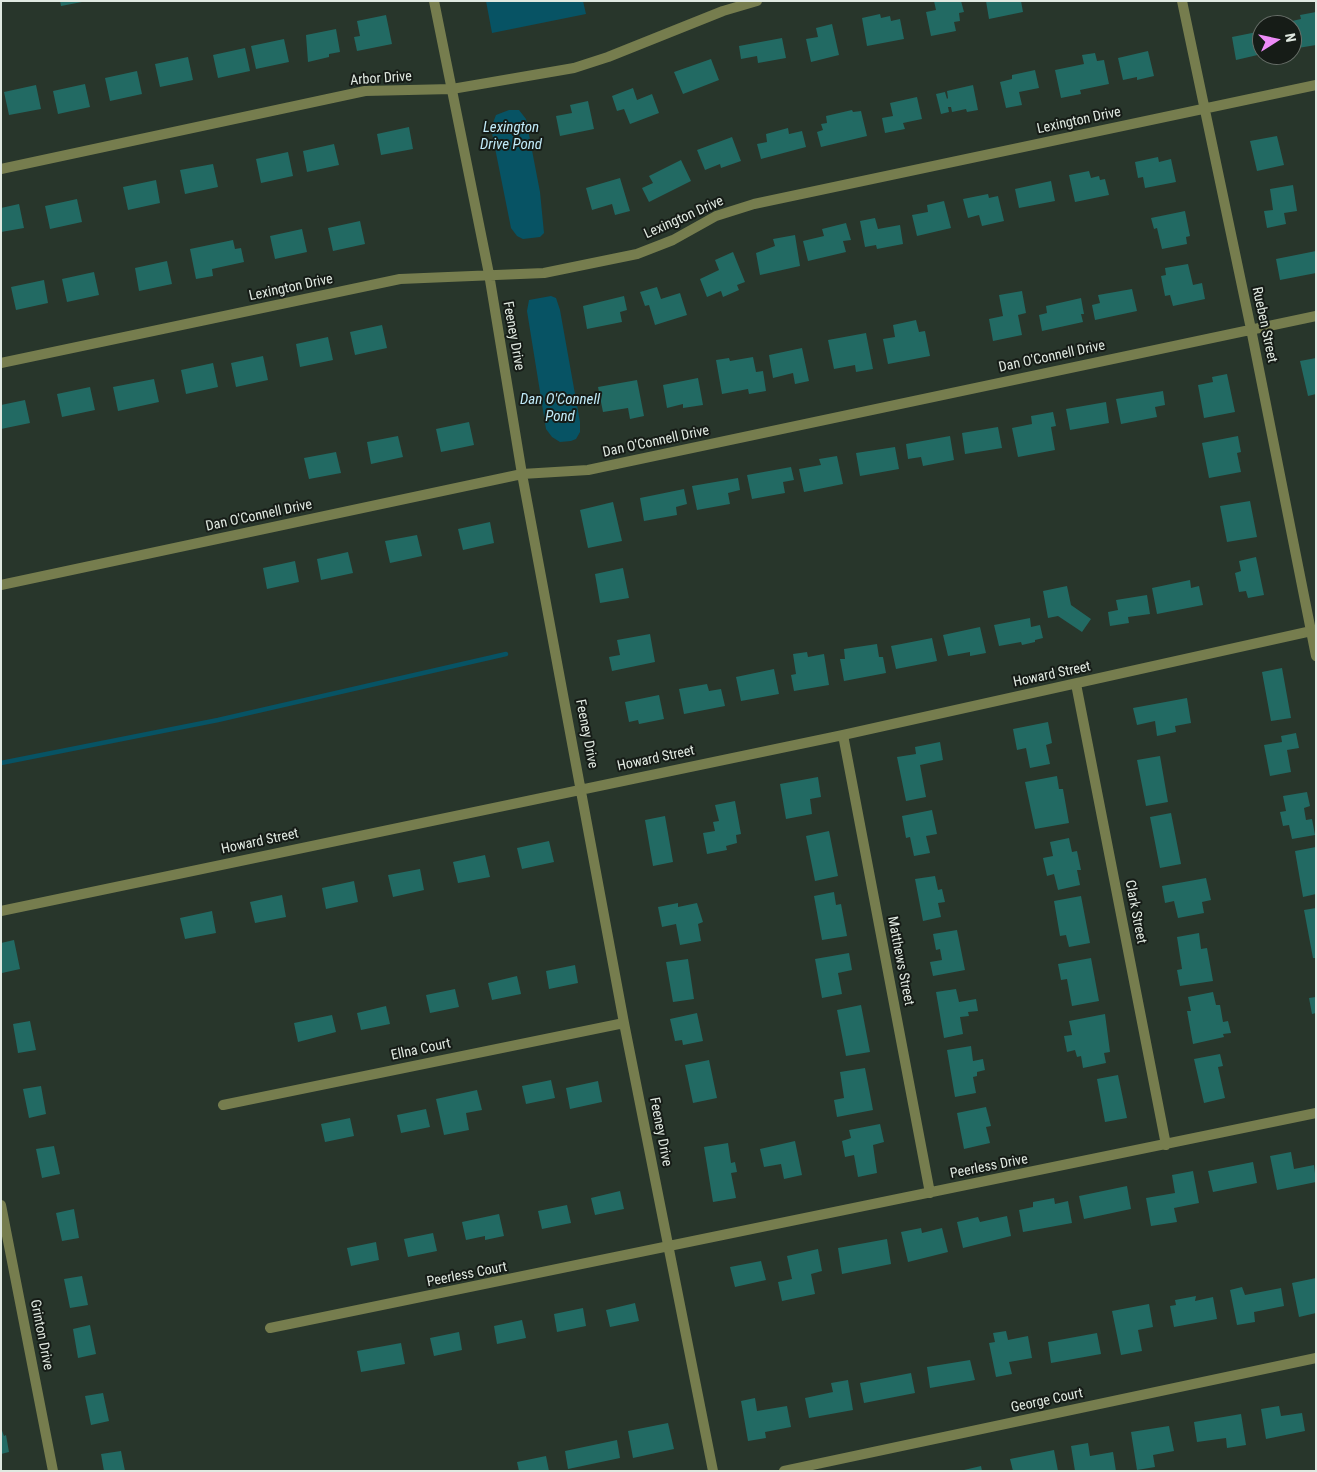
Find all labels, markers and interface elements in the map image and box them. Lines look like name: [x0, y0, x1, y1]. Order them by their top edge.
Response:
north arrow: [1252, 15, 1302, 65]
text: N: [1282, 32, 1299, 43]
street label: Arbor Drive: [350, 68, 412, 90]
street label: Lexington Drive: [1036, 104, 1122, 138]
water label: Lexington Drive Pond: [480, 119, 542, 154]
street label: Lexington Drive: [642, 193, 726, 243]
street label: Lexington Drive: [248, 271, 334, 305]
street label: Rueben Street: [1248, 286, 1280, 364]
street label: Feeney Drive: [499, 300, 527, 372]
street label: Dan O'Connell Drive: [997, 338, 1107, 376]
water label: Dan O'Connell Pond: [520, 391, 600, 426]
street label: Dan O'Connell Drive: [601, 423, 711, 461]
street label: Dan O'Connell Drive: [204, 497, 314, 535]
street label: Howard Street: [1012, 659, 1092, 691]
street label: Feeney Drive: [571, 698, 601, 770]
street label: Howard Street: [616, 743, 696, 775]
street label: Howard Street: [220, 826, 300, 858]
street label: Clark Street: [1121, 879, 1149, 945]
street label: Matthews Street: [883, 915, 917, 1007]
street label: Ellna Court: [390, 1035, 452, 1065]
street label: Feeney Drive: [645, 1096, 675, 1168]
street label: Peerless Drive: [949, 1151, 1029, 1183]
street label: Peerless Court: [425, 1259, 509, 1291]
street label: Grinton Drive: [26, 1298, 56, 1372]
street label: George Court: [1009, 1385, 1085, 1417]

